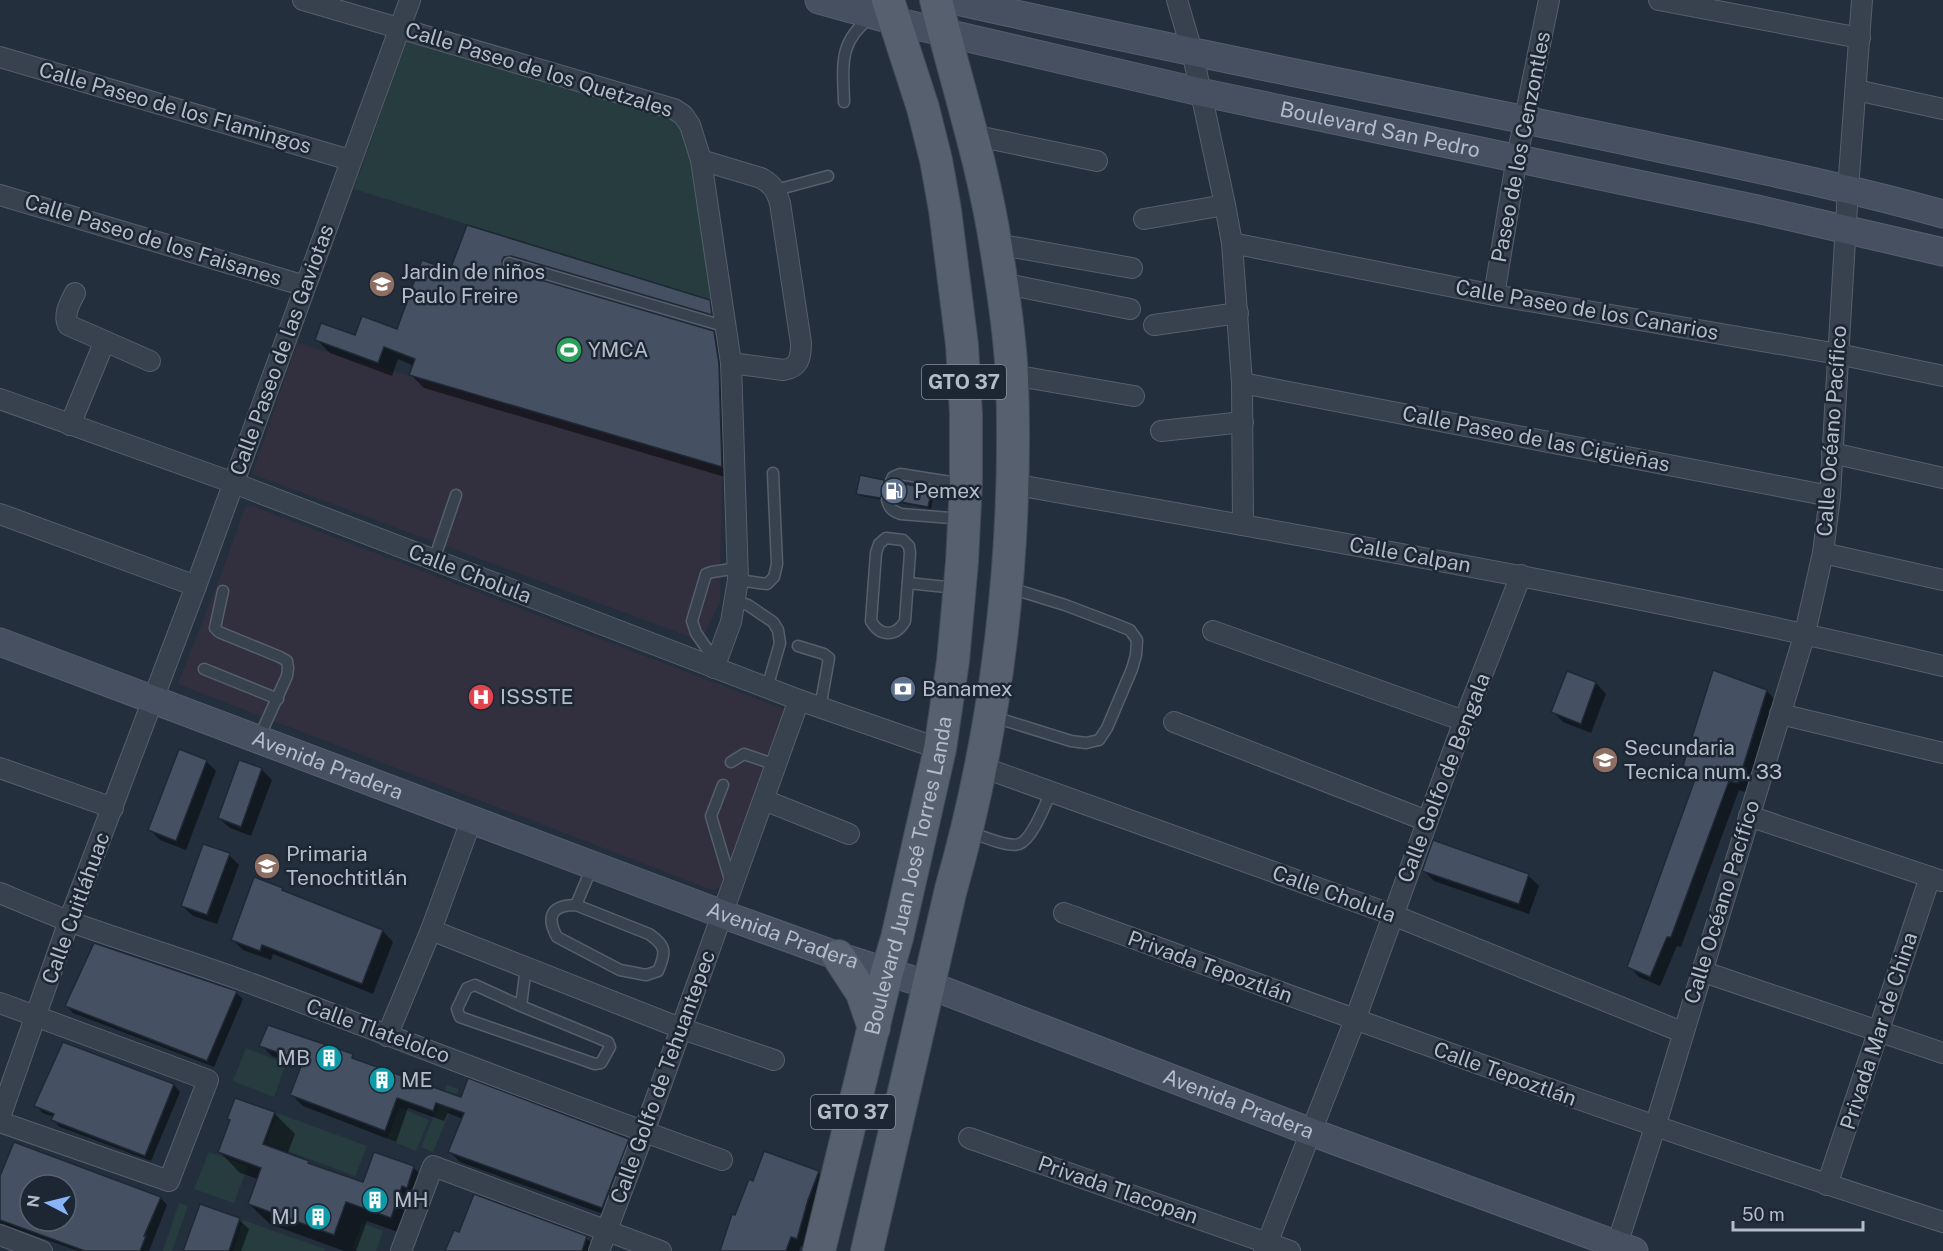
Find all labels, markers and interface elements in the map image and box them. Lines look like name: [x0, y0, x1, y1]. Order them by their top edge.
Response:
street label: Calle Paseo de los Quetzales: [402, 17, 676, 122]
street label: Paseo de los Cenzontles: [1486, 29, 1555, 265]
street label: Calle Paseo de los Flamingos: [36, 57, 314, 158]
street label: Boulevard San Pedro: [1278, 96, 1483, 163]
street label: Calle Paseo de los Faisanes: [22, 189, 284, 291]
street label: Calle Paseo de las Gaviotas: [224, 221, 339, 479]
place label: Jardin de niños Paulo Freire: [401, 259, 545, 308]
school or university icon: Jardin de niños Paulo Freire: [367, 269, 397, 299]
street label: Calle Paseo de los Canarios: [1454, 274, 1721, 345]
street label: Calle Océano Pacífico: [1812, 325, 1851, 537]
sports icon: YMCA: [554, 335, 584, 365]
place label: YMCA: [588, 337, 649, 362]
road number: GTO 37: [922, 365, 1006, 399]
street label: Calle Paseo de las Cigüeñas: [1400, 400, 1672, 477]
fuel station icon: Pemex: [879, 476, 909, 506]
place label: Pemex: [914, 478, 980, 503]
street label: Calle Calpan: [1347, 532, 1473, 577]
street label: Calle Cholula: [405, 539, 535, 608]
street label: Calle Golfo de Bengala: [1392, 670, 1495, 886]
bank icon: Banamex: [888, 674, 918, 704]
place label: Banamex: [922, 676, 1013, 701]
hospital icon: ISSSTE: [466, 682, 496, 712]
place label: ISSSTE: [500, 684, 574, 709]
street label: Boulevard Juan José Torres Landa: [859, 715, 957, 1038]
street label: Avenida Pradera: [249, 725, 407, 805]
place label: Secundaria Tecnica num. 33: [1624, 735, 1782, 784]
school or university icon: Secundaria Tecnica num. 33: [1590, 745, 1620, 775]
street label: Calle Océano Pacífico: [1679, 797, 1764, 1007]
street label: Calle Cuitláhuac: [36, 828, 115, 987]
place label: Primaria Tenochtitlán: [286, 841, 407, 890]
school or university icon: Primaria Tenochtitlán: [252, 851, 282, 881]
street label: Calle Cholula: [1269, 860, 1399, 927]
street label: Avenida Pradera: [704, 896, 862, 974]
street label: Privada Tepoztlán: [1124, 925, 1296, 1008]
street label: Privada Mar de China: [1835, 929, 1922, 1133]
street label: Calle Golfo de Tehuantepec: [605, 947, 720, 1207]
street label: Calle Tlatelolco: [303, 993, 453, 1068]
street label: Calle Tepoztlán: [1430, 1036, 1580, 1111]
building icon: MB: [314, 1043, 344, 1073]
place label: MB: [277, 1045, 310, 1070]
street label: Avenida Pradera: [1160, 1063, 1317, 1144]
building icon: ME: [367, 1065, 397, 1095]
place label: ME: [401, 1067, 433, 1092]
road number: GTO 37: [811, 1095, 895, 1129]
street label: Privada Tlacopan: [1035, 1150, 1201, 1229]
north arrow: [18, 1173, 78, 1233]
building icon: MH: [360, 1185, 390, 1215]
place label: MH: [394, 1187, 429, 1212]
text: N: [23, 1194, 44, 1209]
scale bar: [1733, 1194, 1864, 1232]
building icon: MJ: [303, 1202, 333, 1232]
place label: MJ: [271, 1204, 298, 1229]
text: 50 m: [1742, 1204, 1785, 1225]

